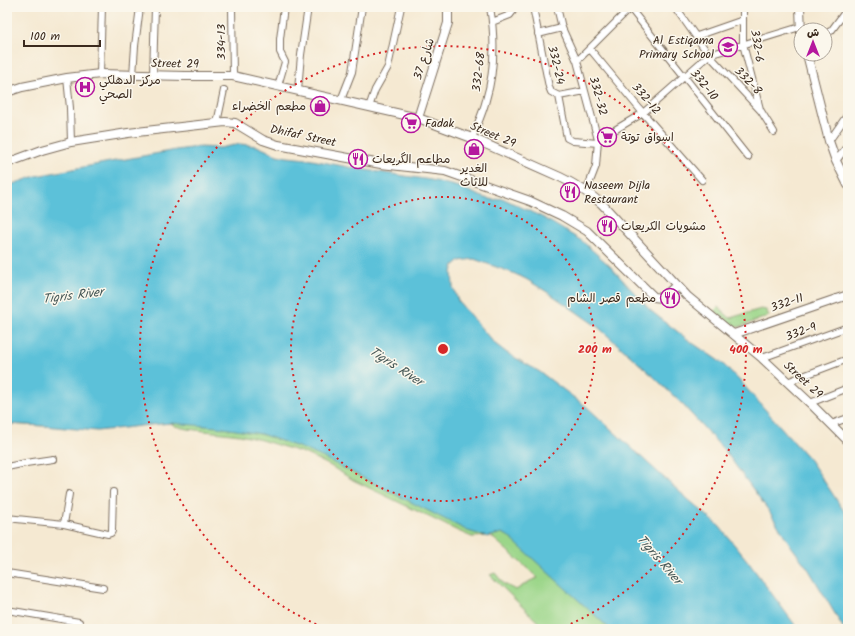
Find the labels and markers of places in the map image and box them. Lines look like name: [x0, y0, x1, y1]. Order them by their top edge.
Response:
place label: Al Estiqama Primary School: [639, 31, 714, 64]
school or university icon: Al Estiqama Primary School: [717, 36, 739, 58]
place label: مركز الدهلكي الصحي: [99, 71, 161, 105]
hospital icon: مركز الدهلكي الصحي: [74, 76, 96, 98]
shop icon: مطعم الخضراء: [309, 95, 331, 117]
place label: مطعم الخضراء: [232, 97, 306, 116]
supermarket icon: Fadak: [400, 112, 422, 134]
place label: Fadak: [425, 114, 455, 133]
supermarket icon: اسواق توتة: [596, 126, 618, 148]
place label: اسواق توتة: [621, 128, 674, 147]
shop icon: الغدير للاثاث: [463, 138, 485, 160]
restaurant icon: مطاعم الگريعات: [347, 148, 369, 170]
place label: مطاعم الگريعات: [372, 150, 450, 169]
place label: الغدير للاثاث: [460, 159, 488, 192]
place label: Naseem Dijla Restaurant: [584, 176, 651, 209]
restaurant icon: Naseem Dijla Restaurant: [559, 181, 581, 203]
restaurant icon: مشويات الكريعات: [596, 215, 618, 237]
place label: مشويات الكريعات: [621, 217, 706, 236]
restaurant icon: مطعم قصر الشام: [659, 287, 681, 309]
place label: مطعم قصر الشام: [567, 289, 656, 308]
centre of rings: [436, 342, 450, 356]

